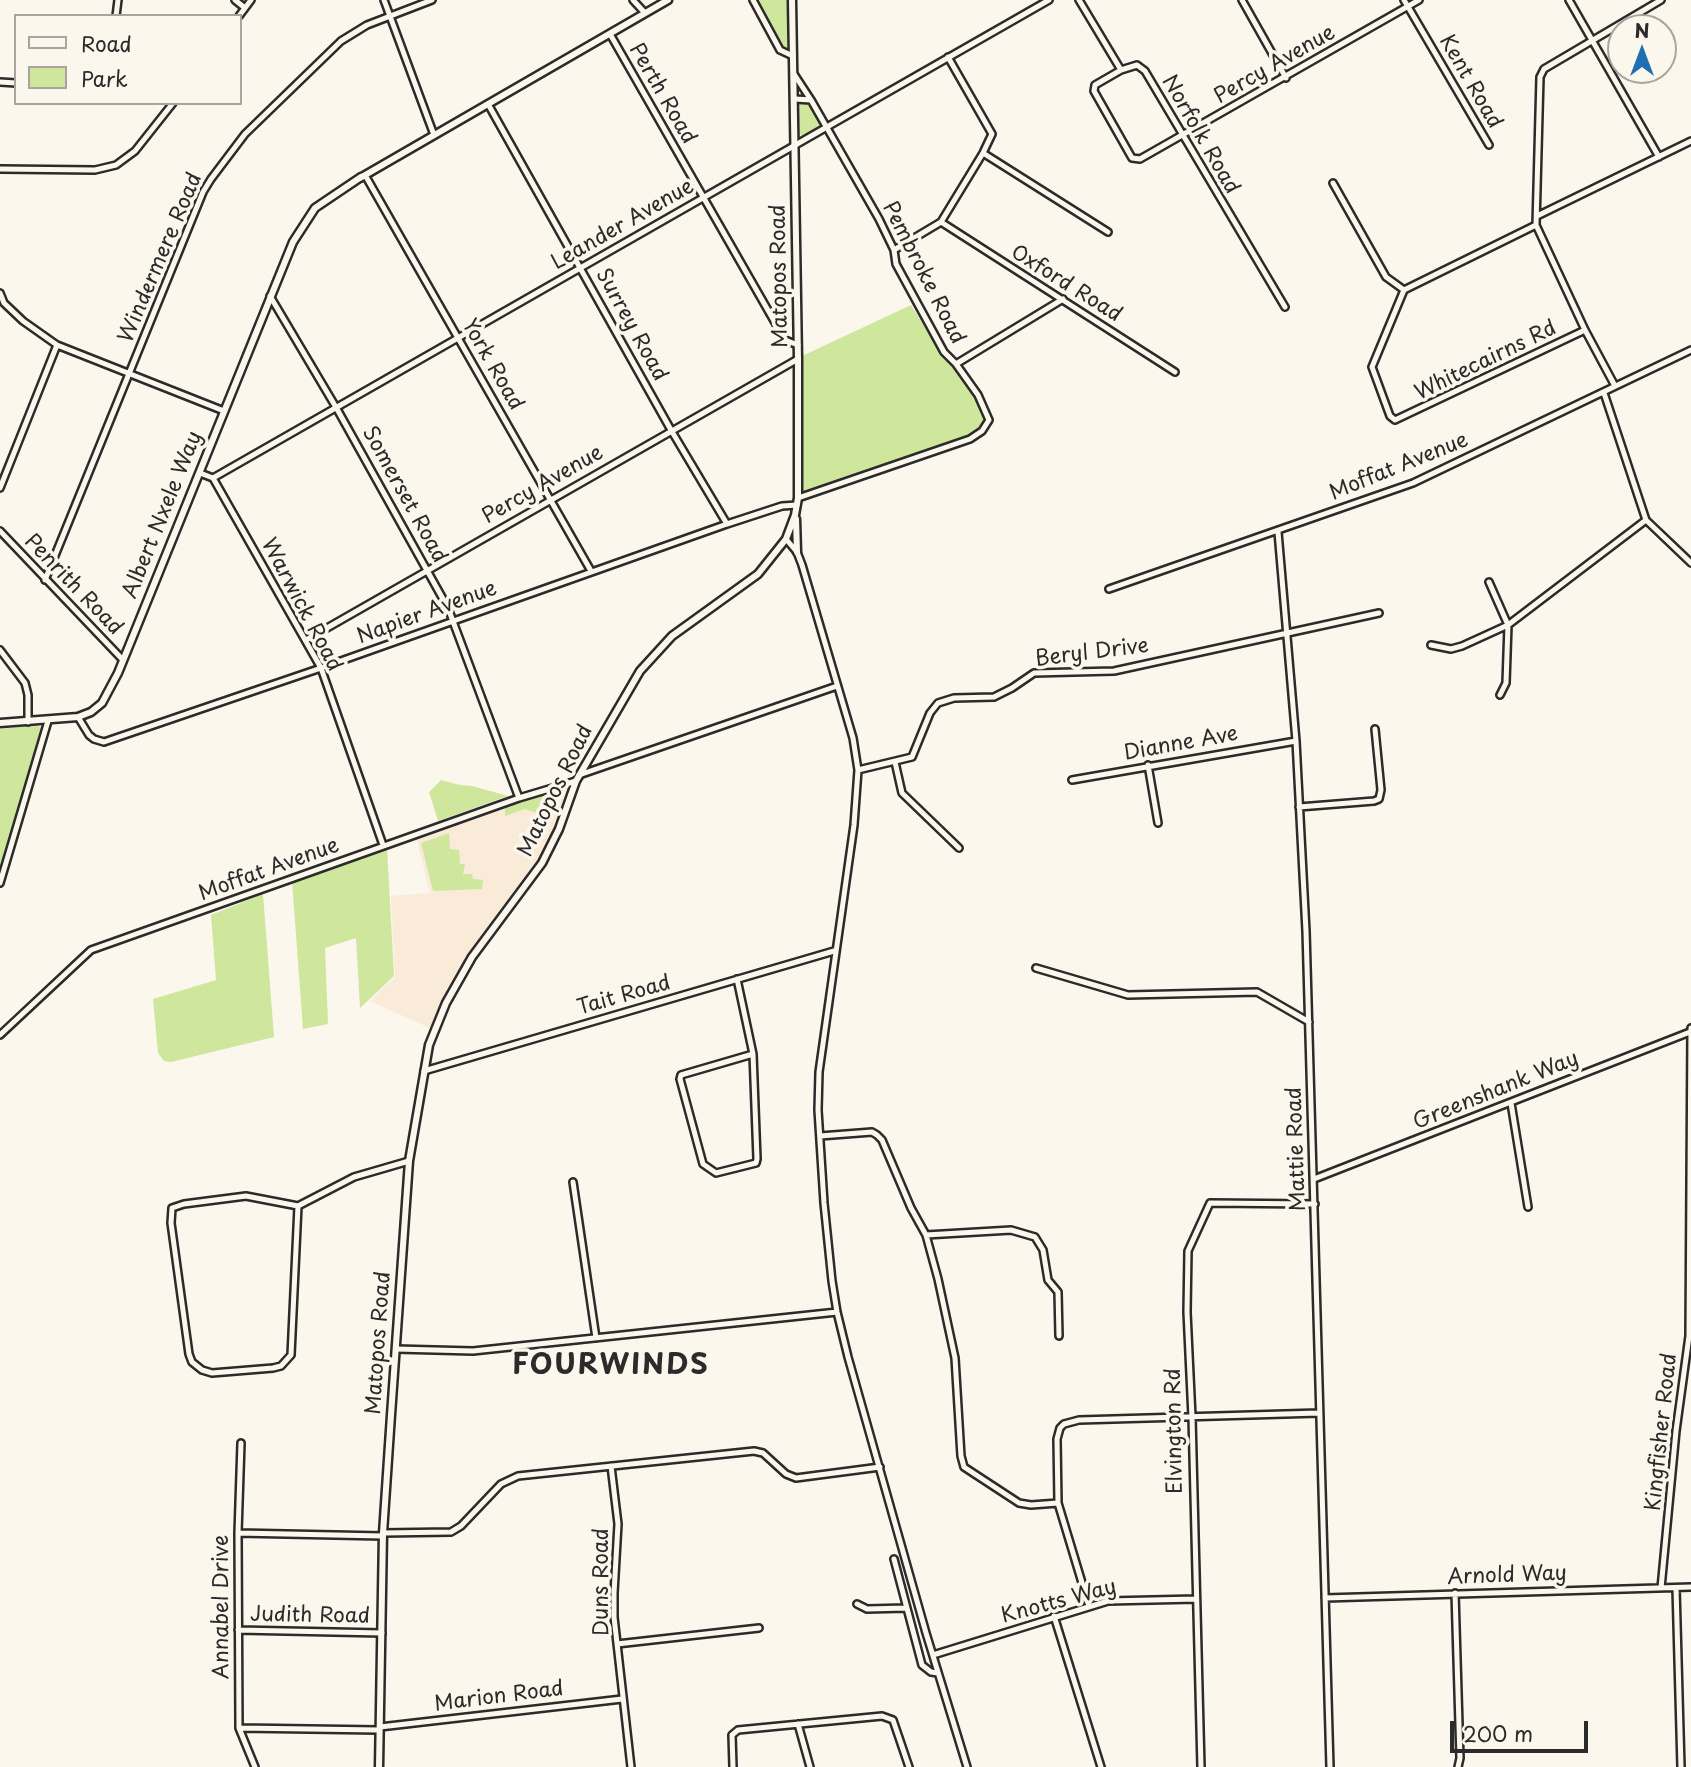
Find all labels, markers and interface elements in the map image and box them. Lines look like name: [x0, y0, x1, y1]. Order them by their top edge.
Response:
legend: [14, 14, 242, 105]
north arrow: [1607, 14, 1677, 84]
text: N: [1634, 16, 1650, 44]
street label: Percy Avenue: [1210, 20, 1340, 110]
text: Road: [81, 27, 132, 59]
street label: Kent Road: [1433, 31, 1507, 133]
street label: Perth Road: [623, 39, 701, 149]
text: Park: [81, 62, 128, 94]
street label: Norfolk Road: [1156, 71, 1244, 199]
street label: Windermere Road: [114, 169, 208, 347]
street label: Leander Avenue: [547, 174, 699, 276]
street label: Pembroke Road: [876, 197, 970, 349]
street label: Matopos Road: [766, 204, 794, 348]
street label: Oxford Road: [1006, 240, 1126, 328]
street label: Surrey Road: [590, 264, 672, 386]
street label: York Road: [456, 315, 528, 415]
street label: Whitecairns Rd: [1411, 316, 1561, 406]
street label: Somerset Road: [356, 422, 452, 568]
street label: Albert Nxele Way: [118, 428, 208, 602]
street label: Moffat Avenue: [1326, 428, 1472, 506]
street label: Percy Avenue: [478, 440, 608, 530]
street label: Penrith Road: [18, 529, 128, 641]
street label: Warwick Road: [255, 534, 347, 676]
street label: Napier Avenue: [354, 576, 500, 650]
street label: Beryl Drive: [1034, 634, 1150, 672]
street label: Matopos Road: [513, 721, 599, 861]
street label: Dianne Ave: [1122, 722, 1240, 766]
street label: Moffat Avenue: [195, 833, 343, 907]
street label: Tait Road: [574, 971, 674, 1021]
street label: Greenshank Way: [1410, 1046, 1582, 1136]
street label: Mattie Road: [1282, 1086, 1312, 1212]
street label: Matopos Road: [361, 1271, 397, 1415]
district label: FOURWINDS: [514, 1349, 708, 1383]
street label: Kingfisher Road: [1641, 1352, 1683, 1512]
street label: Elvington Rd: [1161, 1368, 1189, 1494]
street label: Duns Road: [589, 1528, 615, 1636]
street label: Annabel Drive: [209, 1535, 235, 1679]
street label: Arnold Way: [1447, 1561, 1567, 1591]
street label: Knotts Way: [999, 1575, 1119, 1629]
street label: Judith Road: [250, 1602, 370, 1630]
street label: Marion Road: [433, 1677, 565, 1717]
scale bar: [1453, 1708, 1591, 1752]
text: 200 m: [1463, 1717, 1533, 1749]

